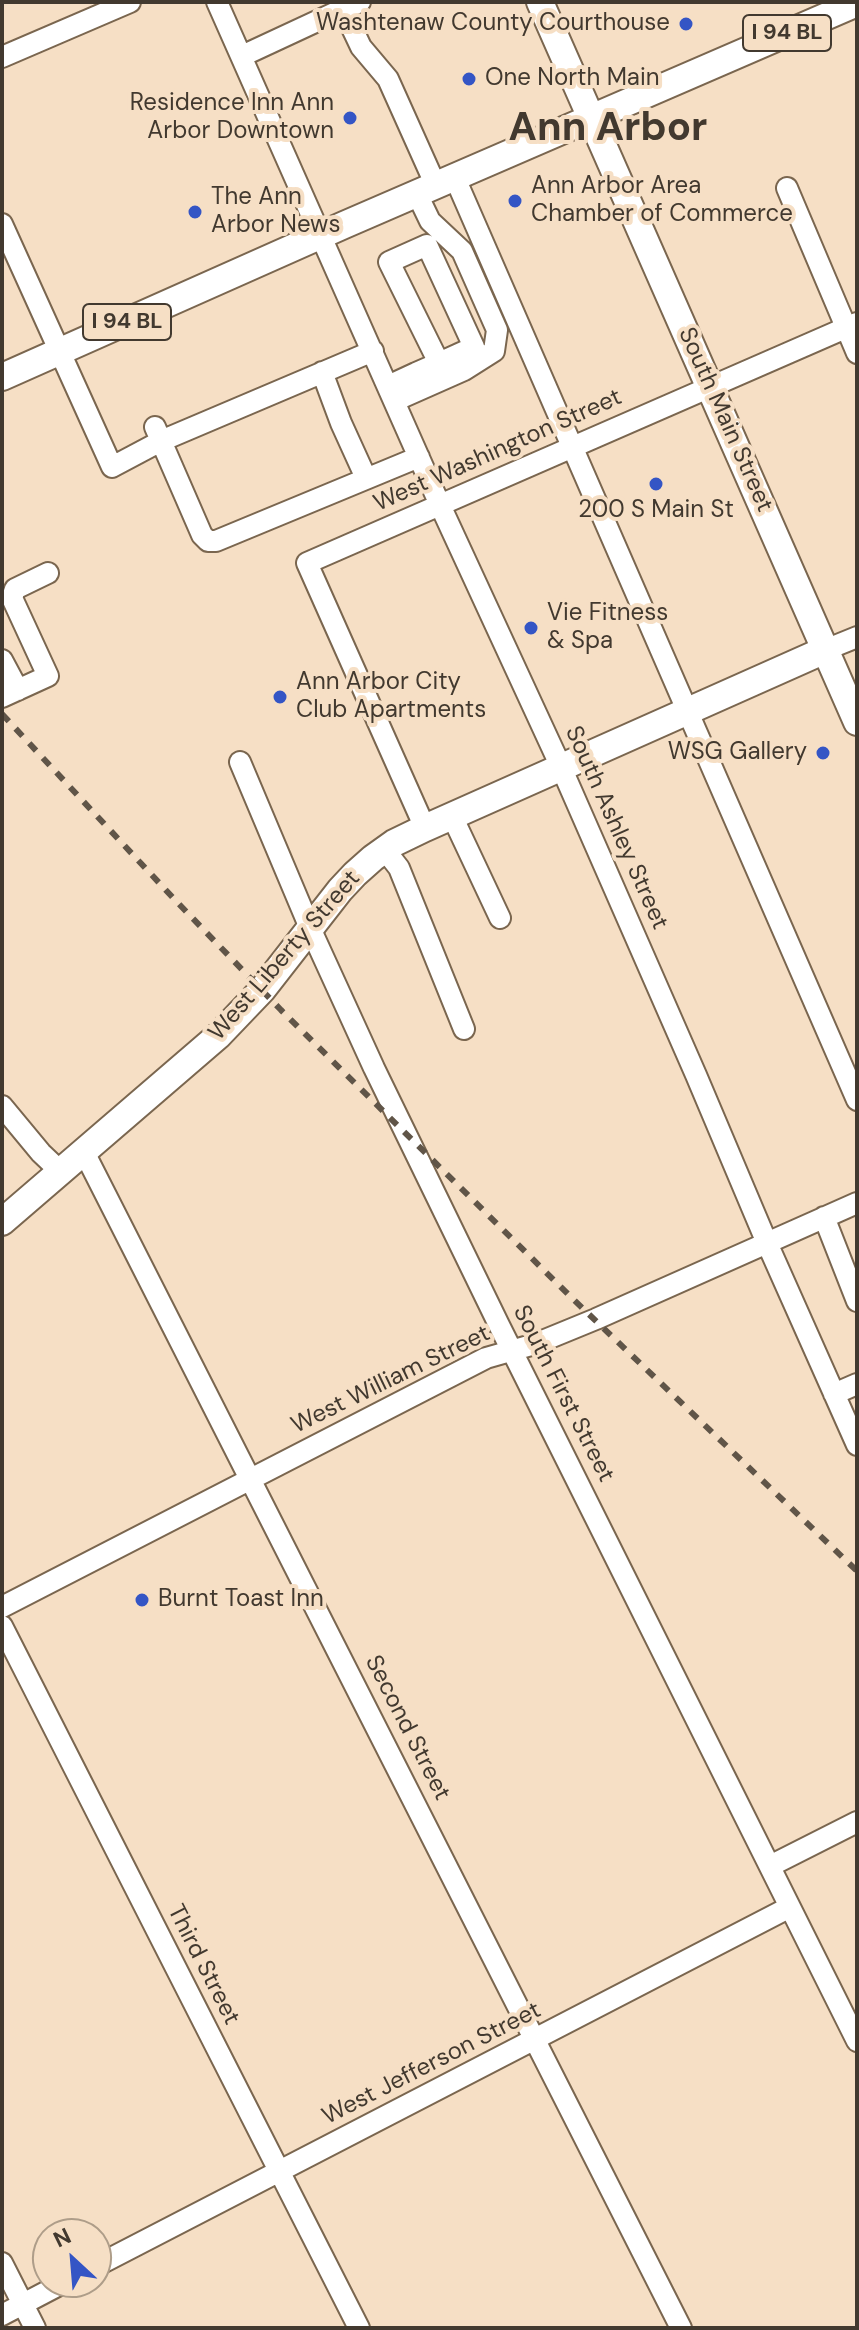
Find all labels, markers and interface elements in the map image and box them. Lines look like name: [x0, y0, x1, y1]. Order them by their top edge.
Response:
place label: Washtenaw County Courthouse: [316, 10, 670, 38]
marker: Washtenaw County Courthouse: [677, 15, 695, 33]
road number: I 94 BL: [743, 15, 831, 51]
place label: One North Main: [485, 65, 659, 93]
marker: One North Main: [460, 70, 478, 88]
place label: Residence Inn Ann Arbor Downtown: [130, 90, 334, 146]
district label: Ann Arbor: [509, 106, 707, 154]
marker: Residence Inn Ann Arbor Downtown: [341, 109, 359, 127]
place label: Ann Arbor Area Chamber of Commerce: [531, 173, 793, 229]
place label: The Ann Arbor News: [211, 184, 340, 240]
marker: Ann Arbor Area Chamber of Commerce: [506, 192, 524, 210]
marker: The Ann Arbor News: [186, 203, 204, 221]
road number: I 94 BL: [83, 304, 171, 340]
street label: South Main Street: [671, 323, 779, 517]
street label: West Washington Street: [370, 383, 626, 519]
marker: 200 S Main St: [647, 475, 665, 493]
place label: 200 S Main St: [578, 497, 734, 525]
place label: Vie Fitness & Spa: [547, 600, 668, 656]
marker: Vie Fitness & Spa: [522, 619, 540, 637]
place label: Ann Arbor City Club Apartments: [296, 669, 486, 725]
marker: Ann Arbor City Club Apartments: [271, 688, 289, 706]
street label: South Ashley Street: [558, 722, 674, 934]
place label: WSG Gallery: [668, 739, 807, 767]
marker: WSG Gallery: [814, 744, 832, 762]
street label: West Liberty Street: [203, 865, 367, 1047]
street label: South First Street: [506, 1301, 620, 1487]
street label: West William Street: [287, 1319, 495, 1441]
place label: Burnt Toast Inn: [158, 1586, 324, 1614]
marker: Burnt Toast Inn: [133, 1591, 151, 1609]
street label: Second Street: [358, 1651, 456, 1805]
street label: Third Street: [160, 1900, 246, 2030]
street label: West Jefferson Street: [318, 1996, 546, 2132]
north arrow: [32, 2218, 112, 2298]
text: N: [49, 2221, 76, 2254]

